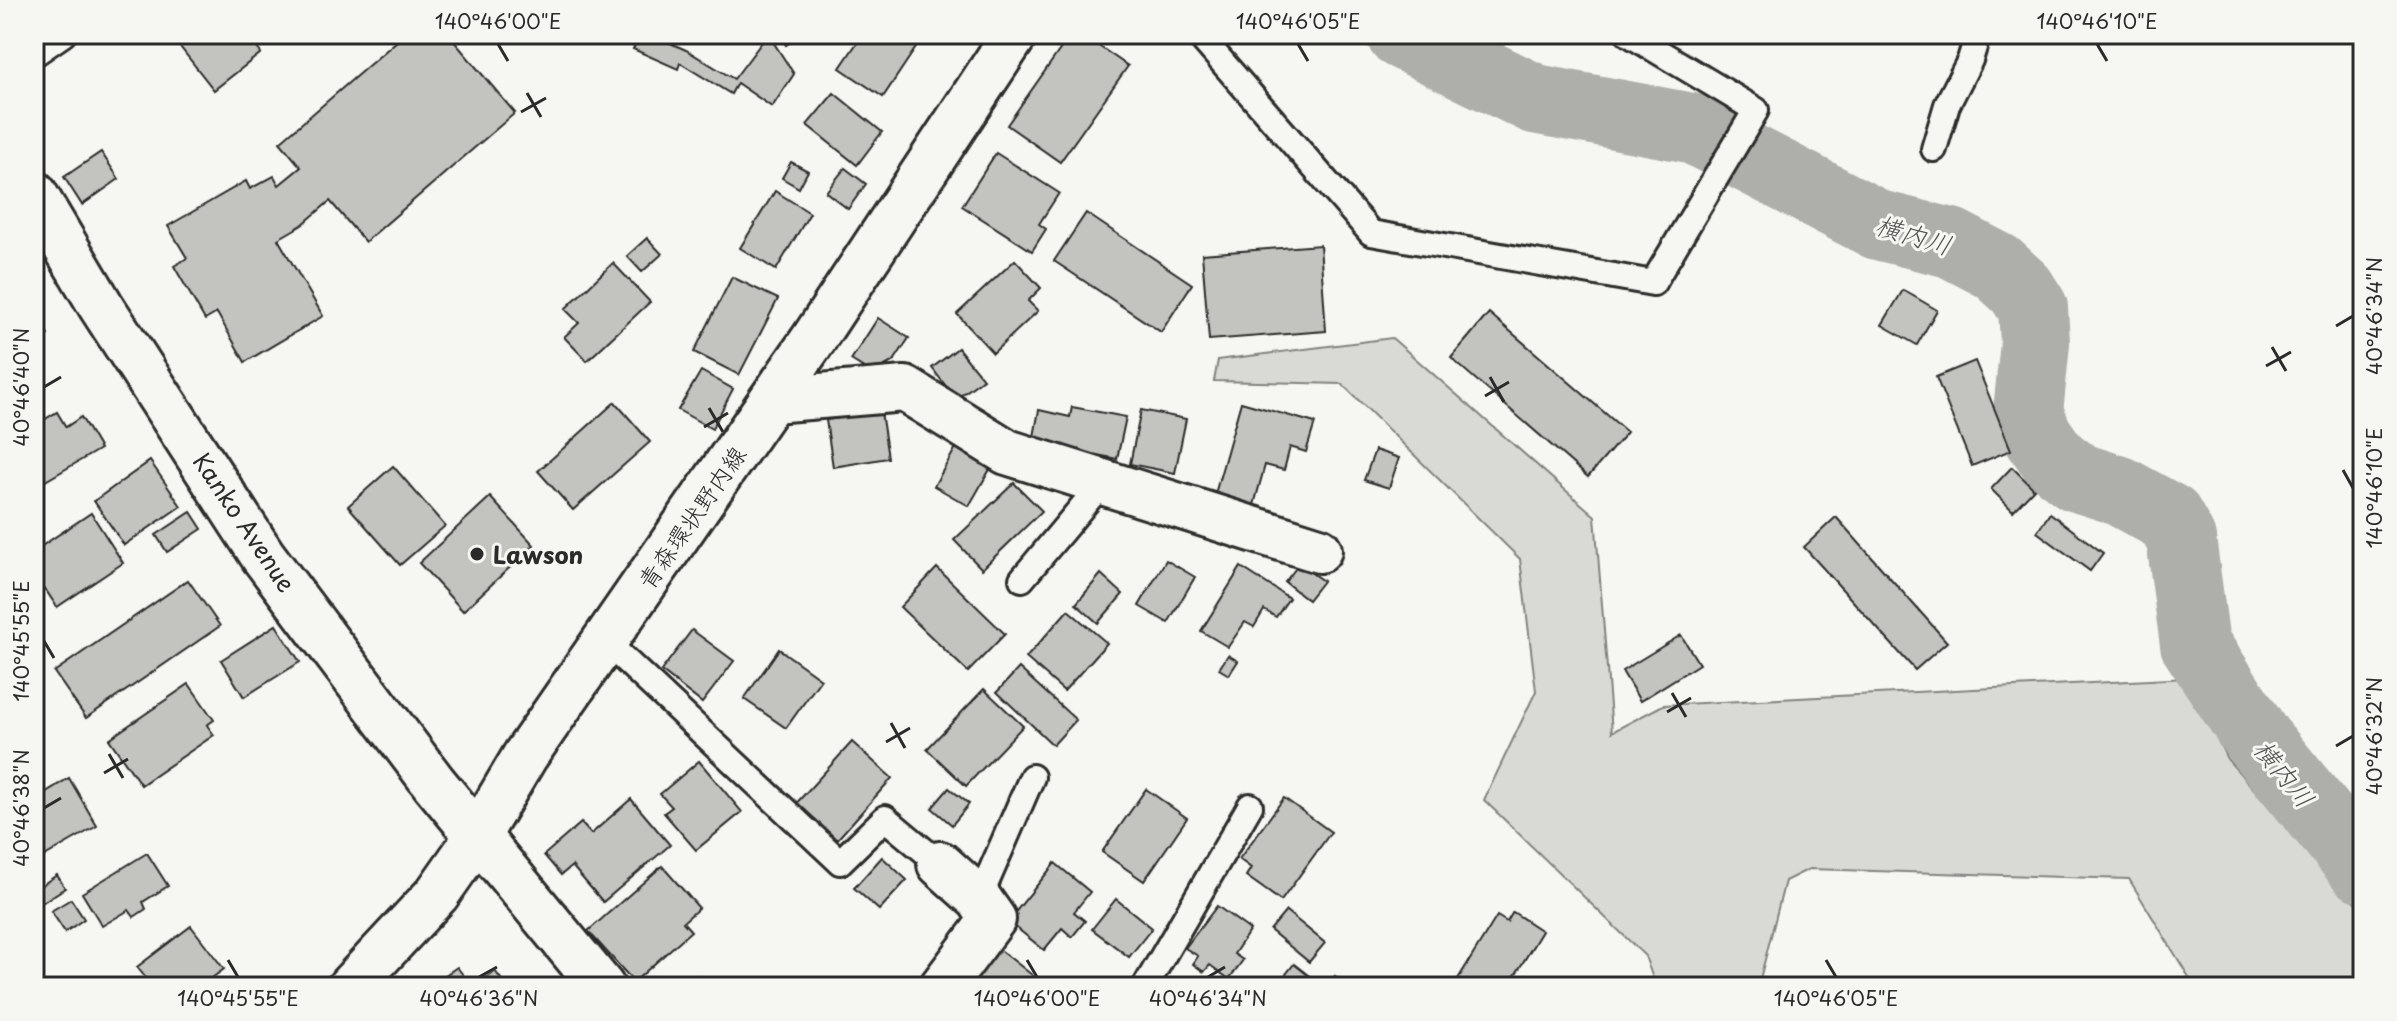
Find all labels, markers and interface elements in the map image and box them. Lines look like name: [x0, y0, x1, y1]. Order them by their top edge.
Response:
text: 140°46'00"E: [435, 6, 561, 36]
text: 140°46'05"E: [1236, 6, 1360, 36]
text: 140°46'10"E: [2036, 6, 2158, 36]
water label: 横内川: [1871, 204, 1957, 264]
text: 40°46'34"N: [2359, 257, 2389, 375]
text: 40°46'40"N: [6, 327, 36, 447]
text: 140°46'10"E: [2359, 427, 2389, 549]
street label: 青森環状野内線: [628, 438, 754, 596]
street label: Kanko Avenue: [185, 445, 305, 599]
place label: Lawson: [493, 536, 583, 572]
marker: Lawson: [468, 545, 486, 563]
text: 140°45'55"E: [6, 580, 36, 702]
text: 40°46'32"N: [2359, 677, 2389, 795]
water label: 横内川: [2245, 730, 2325, 816]
text: 40°46'38"N: [6, 749, 36, 867]
text: 140°45'55"E: [177, 983, 299, 1013]
text: 40°46'36"N: [420, 983, 538, 1013]
text: 140°46'00"E: [974, 983, 1100, 1013]
text: 40°46'34"N: [1149, 983, 1267, 1013]
text: 140°46'05"E: [1774, 983, 1898, 1013]

